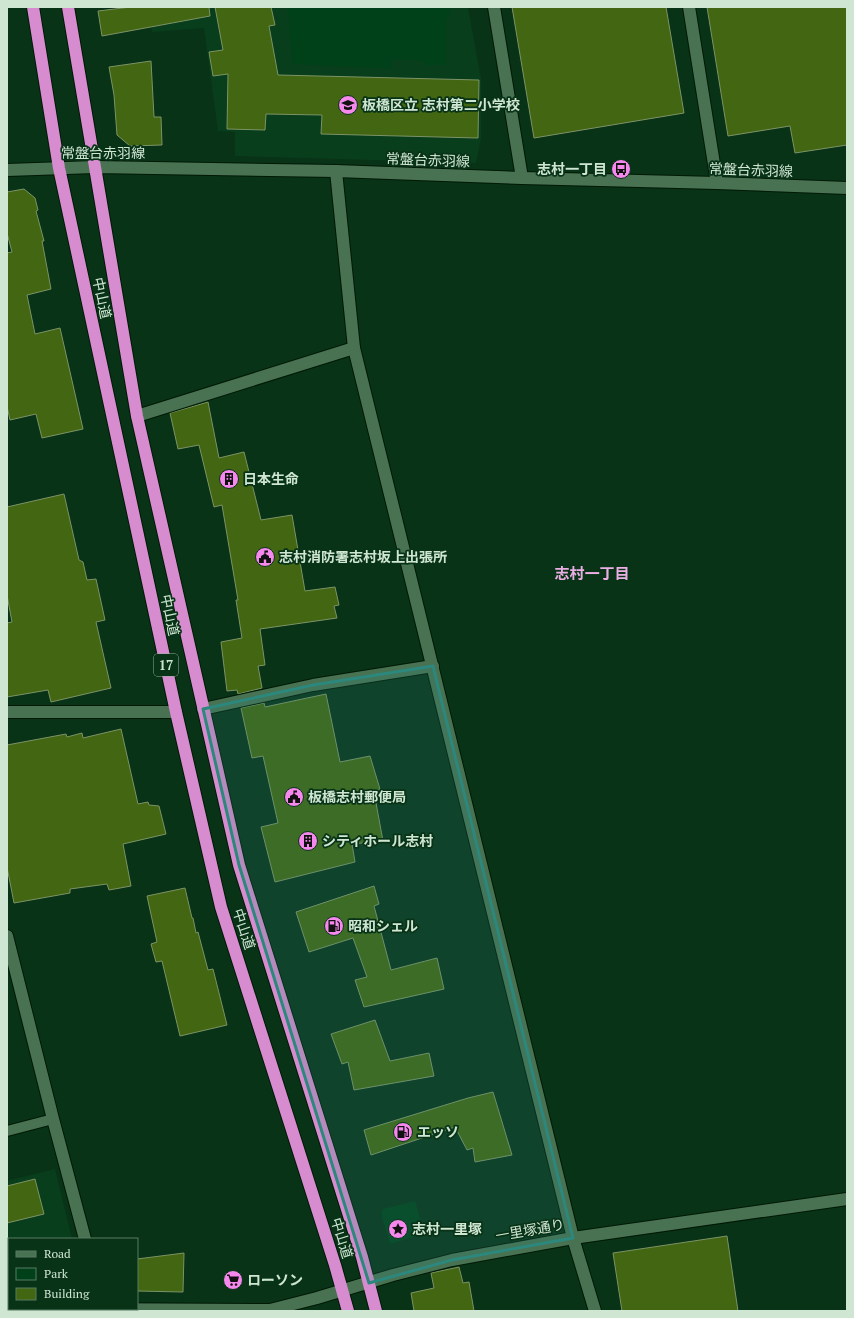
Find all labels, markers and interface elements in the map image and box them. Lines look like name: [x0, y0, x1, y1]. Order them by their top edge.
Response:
school or university icon: 板橋区立 志村第二小学校: [337, 94, 359, 116]
place label: 板橋区立 志村第二小学校: [362, 95, 520, 114]
street label: 常盤台赤羽線: [61, 143, 145, 162]
street label: 常盤台赤羽線: [386, 149, 470, 170]
bus stop icon: 志村一丁目: [610, 158, 632, 180]
place label: 志村一丁目: [537, 159, 607, 178]
street label: 常盤台赤羽線: [709, 159, 793, 180]
street label: 中山道: [89, 275, 116, 320]
building icon: 日本生命: [218, 468, 240, 490]
place label: 日本生命: [243, 469, 299, 488]
public building icon: 志村消防署志村坂上出張所: [254, 546, 276, 568]
place label: 志村消防署志村坂上出張所: [279, 547, 447, 566]
district label: 志村一丁目: [554, 563, 630, 583]
street label: 中山道: [157, 592, 184, 637]
road number: 17: [154, 654, 178, 676]
public building icon: 板橋志村郵便局: [283, 786, 305, 808]
place label: 板橋志村郵便局: [308, 787, 406, 806]
building icon: シティホール志村: [297, 830, 319, 852]
place label: シティホール志村: [322, 831, 433, 850]
street label: 中山道: [229, 906, 260, 952]
fuel station icon: 昭和シェル: [323, 915, 345, 937]
place label: 昭和シェル: [348, 916, 418, 935]
fuel station icon: エッソ: [392, 1121, 414, 1143]
place label: エッソ: [417, 1122, 459, 1141]
street label: 一里塚通り: [494, 1214, 566, 1245]
street label: 中山道: [327, 1215, 358, 1261]
place icon: 志村一里塚: [387, 1218, 409, 1240]
place label: 志村一里塚: [412, 1219, 482, 1238]
legend: [8, 1238, 138, 1310]
text: Road: [44, 1246, 71, 1261]
text: Park: [44, 1266, 69, 1281]
supermarket icon: ローソン: [222, 1269, 244, 1291]
place label: ローソン: [247, 1270, 303, 1289]
text: Building: [44, 1286, 90, 1301]

